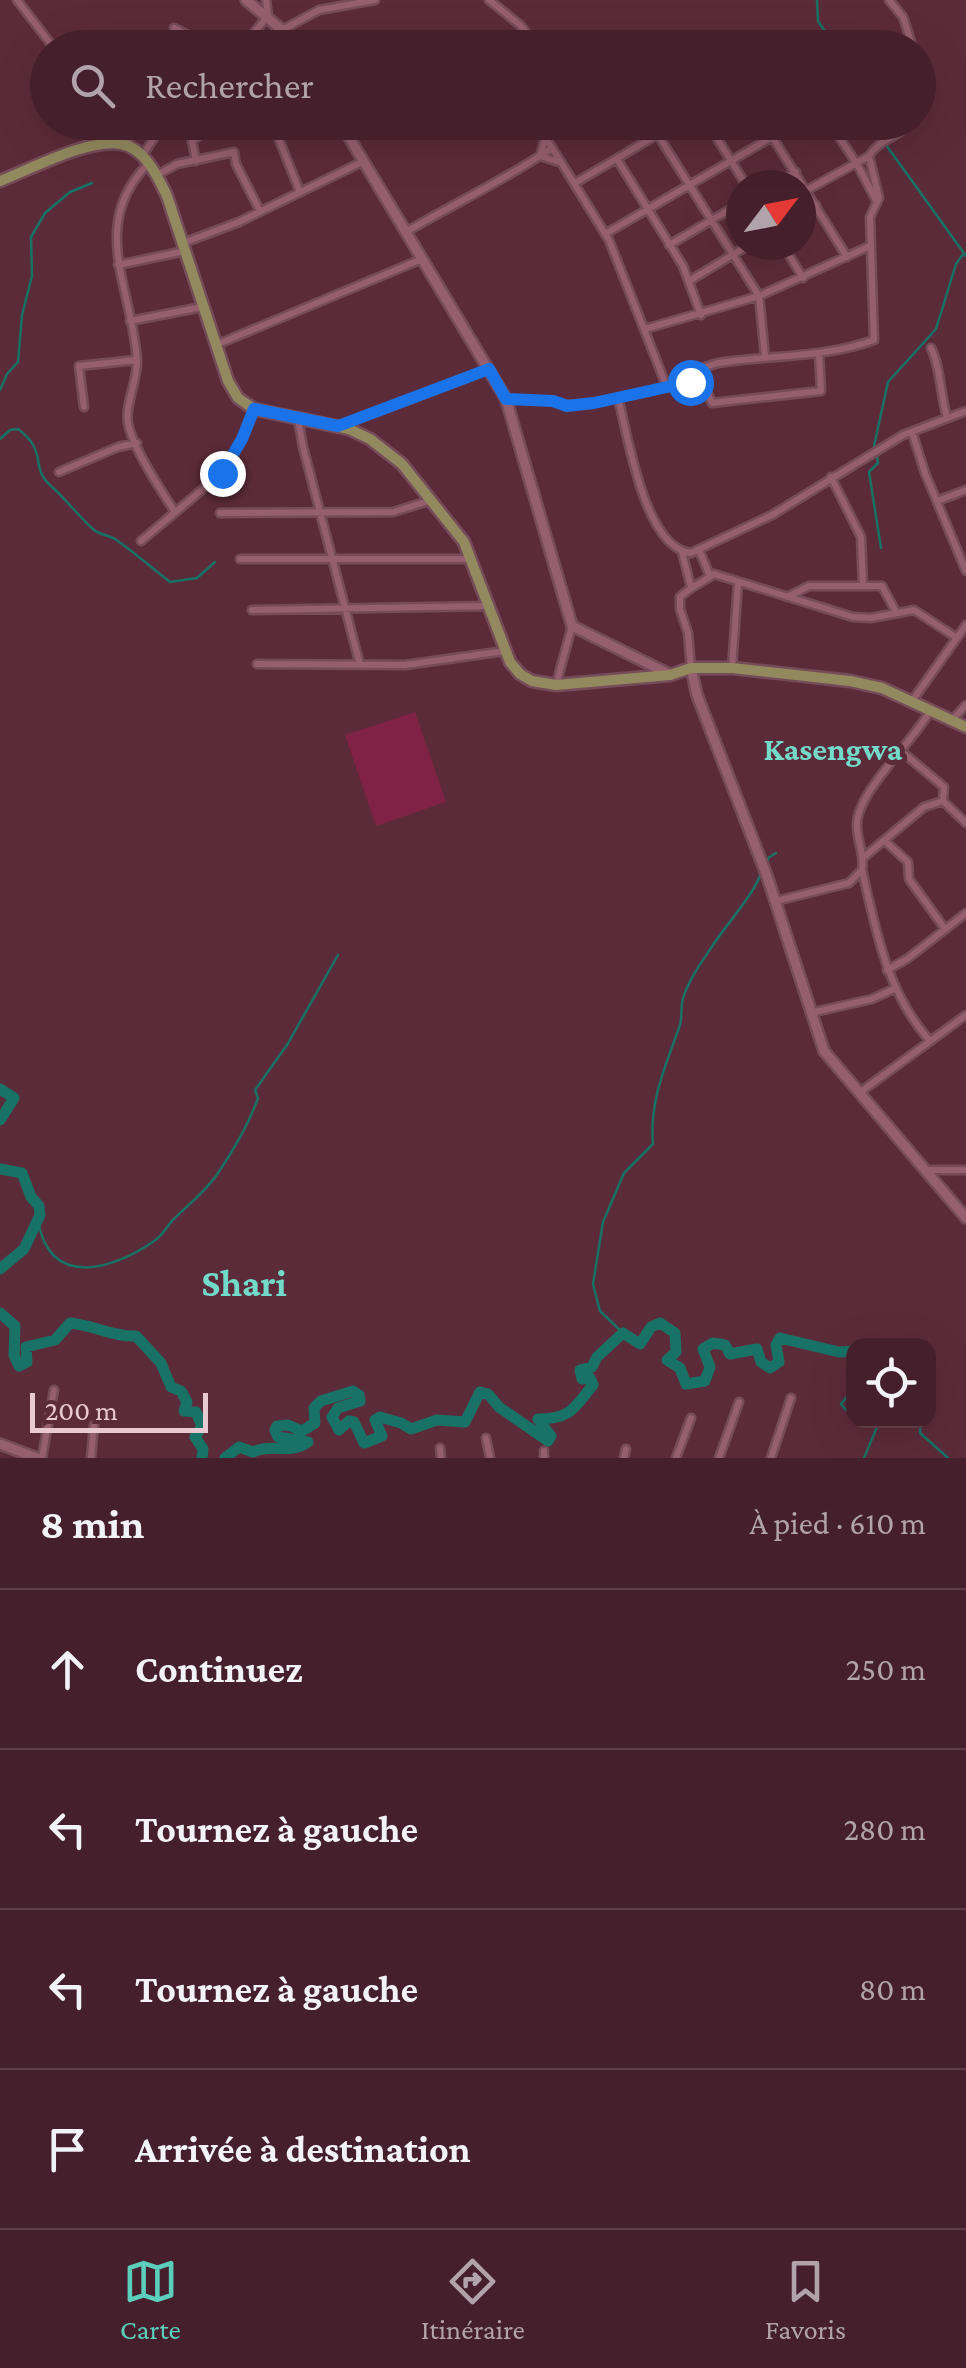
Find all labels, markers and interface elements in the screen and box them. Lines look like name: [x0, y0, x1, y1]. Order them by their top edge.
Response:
search box: [30, 30, 936, 140]
icon: search: [65, 58, 120, 113]
text: Rechercher: [145, 64, 314, 106]
north arrow: [726, 170, 816, 260]
route start: [668, 360, 714, 406]
route end: [200, 451, 246, 497]
district label: Kasengwa: [764, 731, 903, 767]
district label: Shari: [201, 1262, 287, 1304]
map controls: [846, 1338, 936, 1428]
button: locate: [846, 1338, 936, 1428]
scale bar: [30, 1388, 208, 1432]
text: 200 m: [45, 1395, 118, 1426]
text: 8 min: [40, 1500, 144, 1547]
text: À pied · 610 m: [749, 1505, 926, 1541]
icon: ahead: [40, 1642, 95, 1697]
text: Continuez: [135, 1648, 303, 1690]
text: 250 m: [846, 1651, 926, 1687]
icon: left: [40, 1802, 95, 1857]
text: Tournez à gauche: [135, 1808, 418, 1850]
text: 280 m: [844, 1811, 926, 1847]
icon: left: [40, 1962, 95, 2017]
text: Tournez à gauche: [135, 1968, 418, 2010]
text: 80 m: [859, 1971, 926, 2007]
icon: arrive: [40, 2122, 95, 2177]
text: Arrivée à destination: [135, 2128, 471, 2170]
tab: Carte: [120, 2254, 181, 2345]
tab: Itinéraire: [421, 2254, 525, 2345]
tab: Favoris: [765, 2254, 846, 2345]

